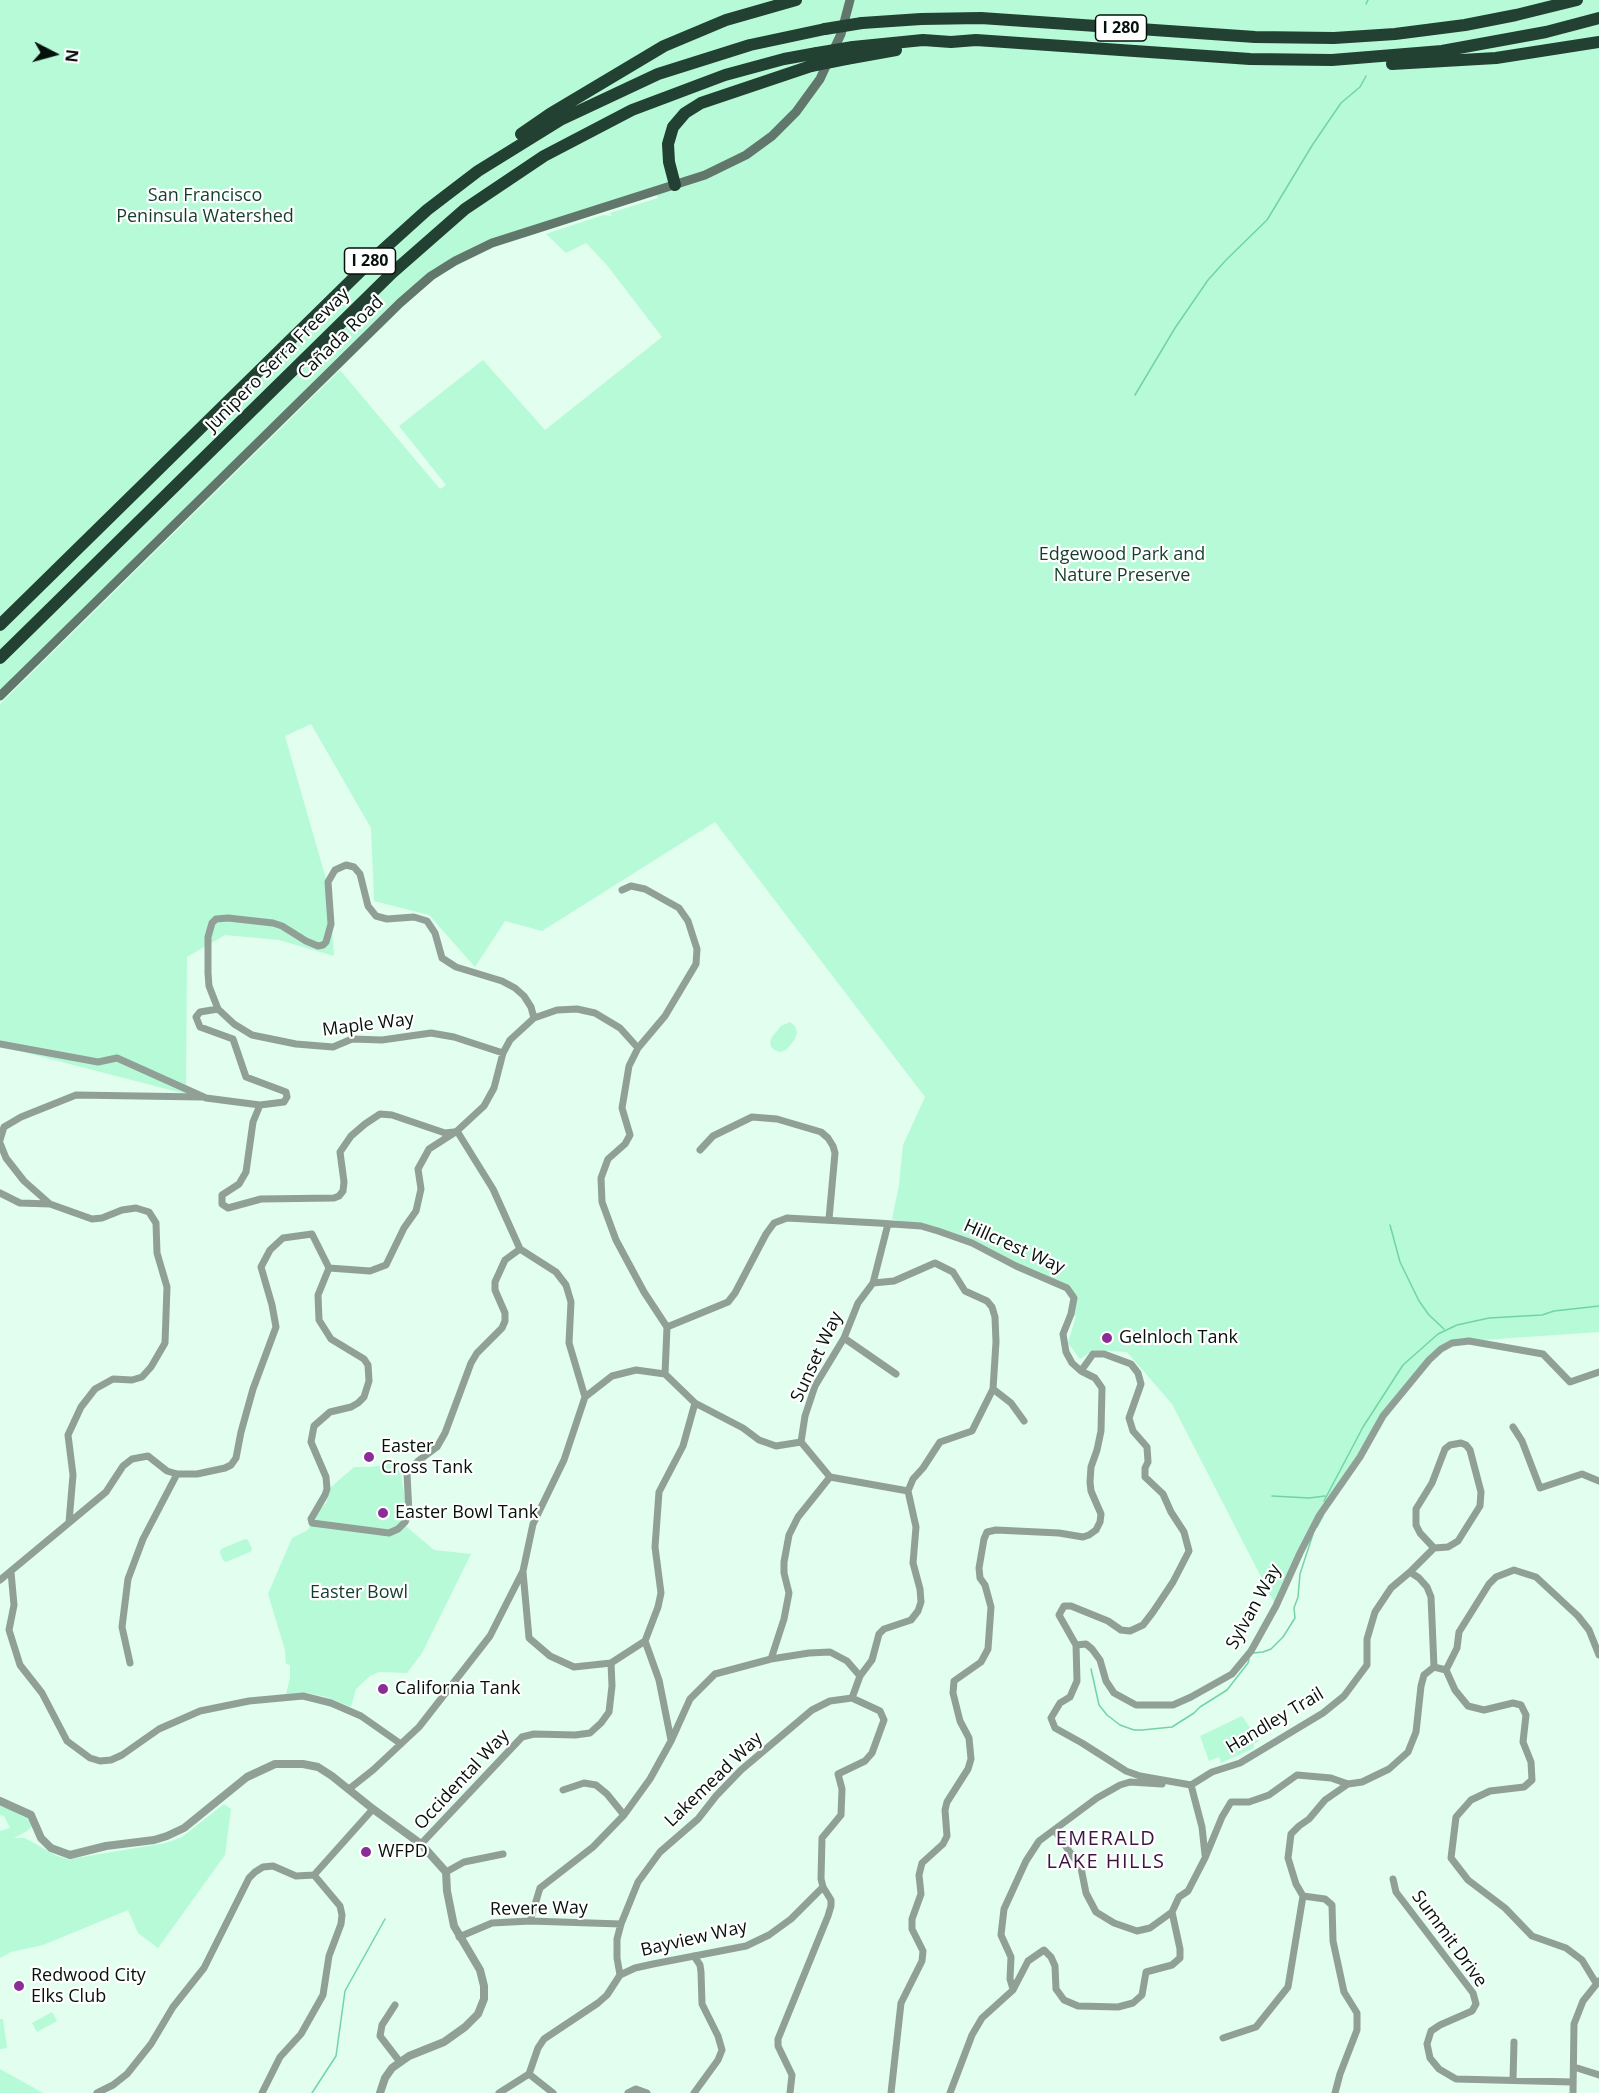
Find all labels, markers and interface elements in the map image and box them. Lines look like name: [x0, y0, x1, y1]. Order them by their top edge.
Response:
road number: I 280: [1096, 15, 1146, 41]
north arrow: [24, 24, 84, 84]
text: N: [60, 48, 84, 63]
park label: San Francisco Peninsula Watershed: [116, 185, 294, 228]
road number: I 280: [344, 248, 395, 274]
street label: Junipero Serra Freeway: [202, 284, 354, 436]
street label: Cañada Road: [294, 292, 388, 384]
park label: Edgewood Park and Nature Preserve: [1039, 544, 1205, 586]
street label: Maple Way: [321, 1009, 415, 1041]
street label: Hillcrest Way: [960, 1215, 1068, 1279]
street label: Sunset Way: [787, 1308, 847, 1406]
place label: Gelnloch Tank: [1119, 1327, 1238, 1349]
marker: Gelnloch Tank: [1100, 1331, 1114, 1345]
place label: Easter Cross Tank: [381, 1436, 473, 1478]
marker: Easter Cross Tank: [362, 1450, 376, 1464]
place label: Easter Bowl Tank: [395, 1502, 538, 1524]
marker: Easter Bowl Tank: [376, 1506, 390, 1520]
street label: Sylvan Way: [1222, 1561, 1286, 1653]
park label: Easter Bowl: [310, 1582, 408, 1604]
place label: California Tank: [395, 1678, 520, 1700]
marker: California Tank: [376, 1682, 390, 1696]
street label: Handley Trail: [1222, 1683, 1328, 1759]
street label: Occidental Way: [410, 1725, 514, 1835]
street label: Lakemead Way: [661, 1728, 767, 1832]
district label: EMERALD LAKE HILLS: [1047, 1827, 1165, 1874]
place label: WFPD: [378, 1841, 428, 1863]
marker: WFPD: [359, 1845, 373, 1859]
street label: Summit Drive: [1407, 1887, 1491, 1991]
street label: Revere Way: [490, 1897, 588, 1921]
street label: Bayview Way: [639, 1916, 749, 1962]
place label: Redwood City Elks Club: [31, 1965, 146, 2008]
marker: Redwood City Elks Club: [12, 1979, 26, 1993]

